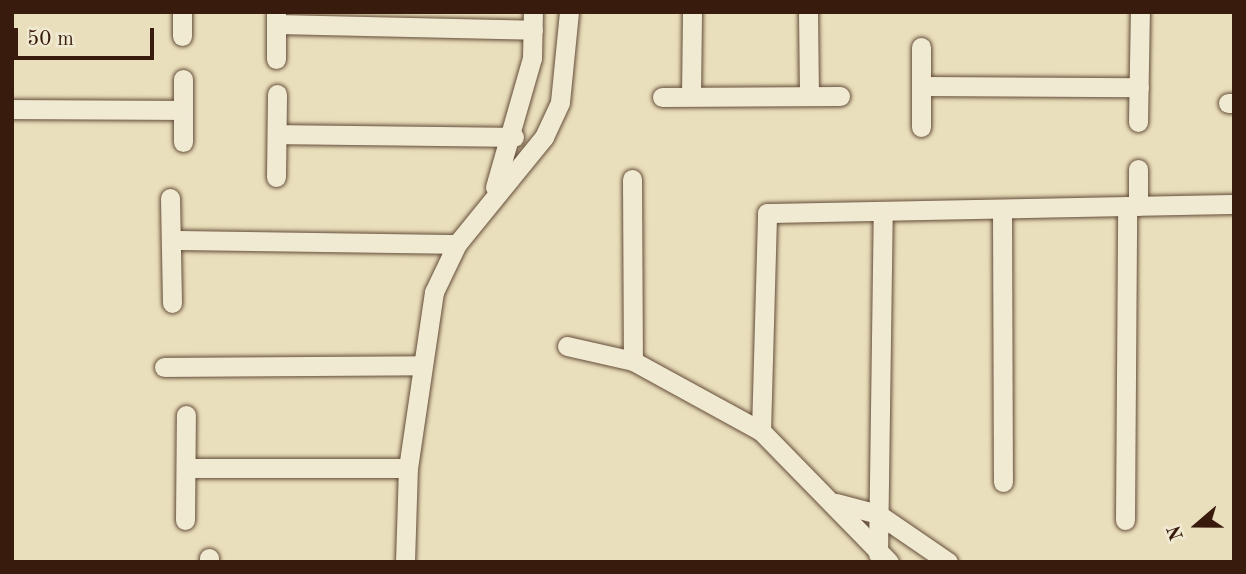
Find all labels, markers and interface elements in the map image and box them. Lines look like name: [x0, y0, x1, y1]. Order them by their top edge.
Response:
scale bar: [18, 14, 158, 58]
text: 50 m: [27, 29, 74, 50]
north arrow: [1162, 490, 1232, 560]
text: N: [1165, 522, 1188, 542]

